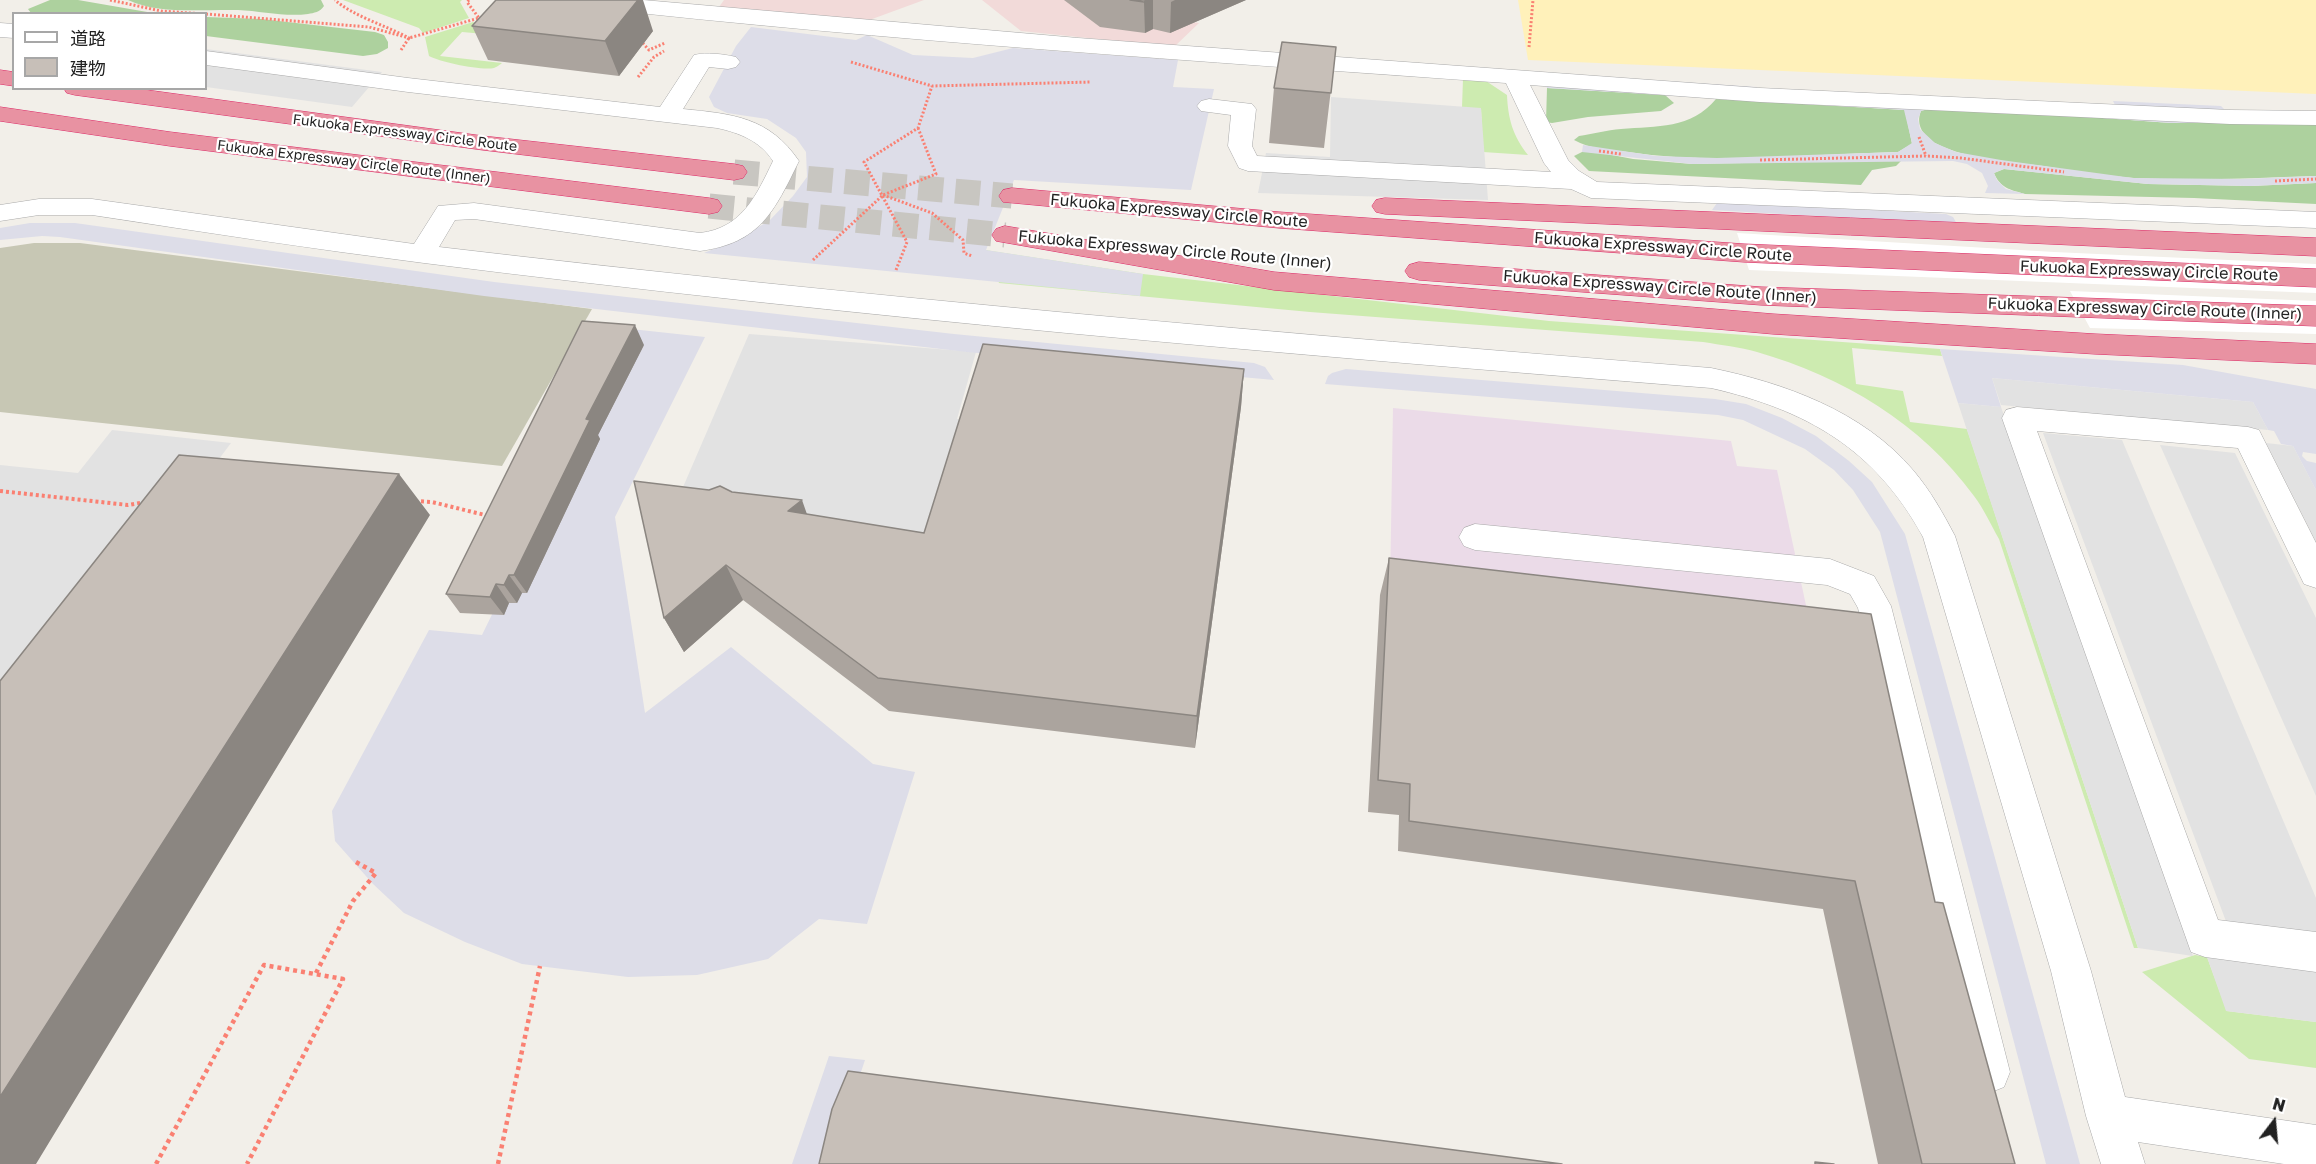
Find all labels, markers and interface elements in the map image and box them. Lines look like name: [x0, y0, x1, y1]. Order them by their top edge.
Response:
legend: [12, 12, 207, 90]
text: 道路: [70, 27, 106, 49]
text: 建物: [70, 57, 106, 79]
street label: Fukuoka Expressway Circle Route: [292, 111, 518, 155]
street label: Fukuoka Expressway Circle Route (Inner): [216, 137, 492, 187]
street label: Fukuoka Expressway Circle Route: [1049, 190, 1309, 232]
street label: Fukuoka Expressway Circle Route (Inner): [1017, 227, 1333, 273]
street label: Fukuoka Expressway Circle Route: [1533, 228, 1793, 266]
street label: Fukuoka Expressway Circle Route: [2020, 257, 2278, 285]
street label: Fukuoka Expressway Circle Route (Inner): [1502, 266, 1818, 308]
street label: Fukuoka Expressway Circle Route (Inner): [1987, 294, 2303, 324]
north arrow: [2244, 1092, 2304, 1152]
text: N: [2270, 1093, 2288, 1116]

